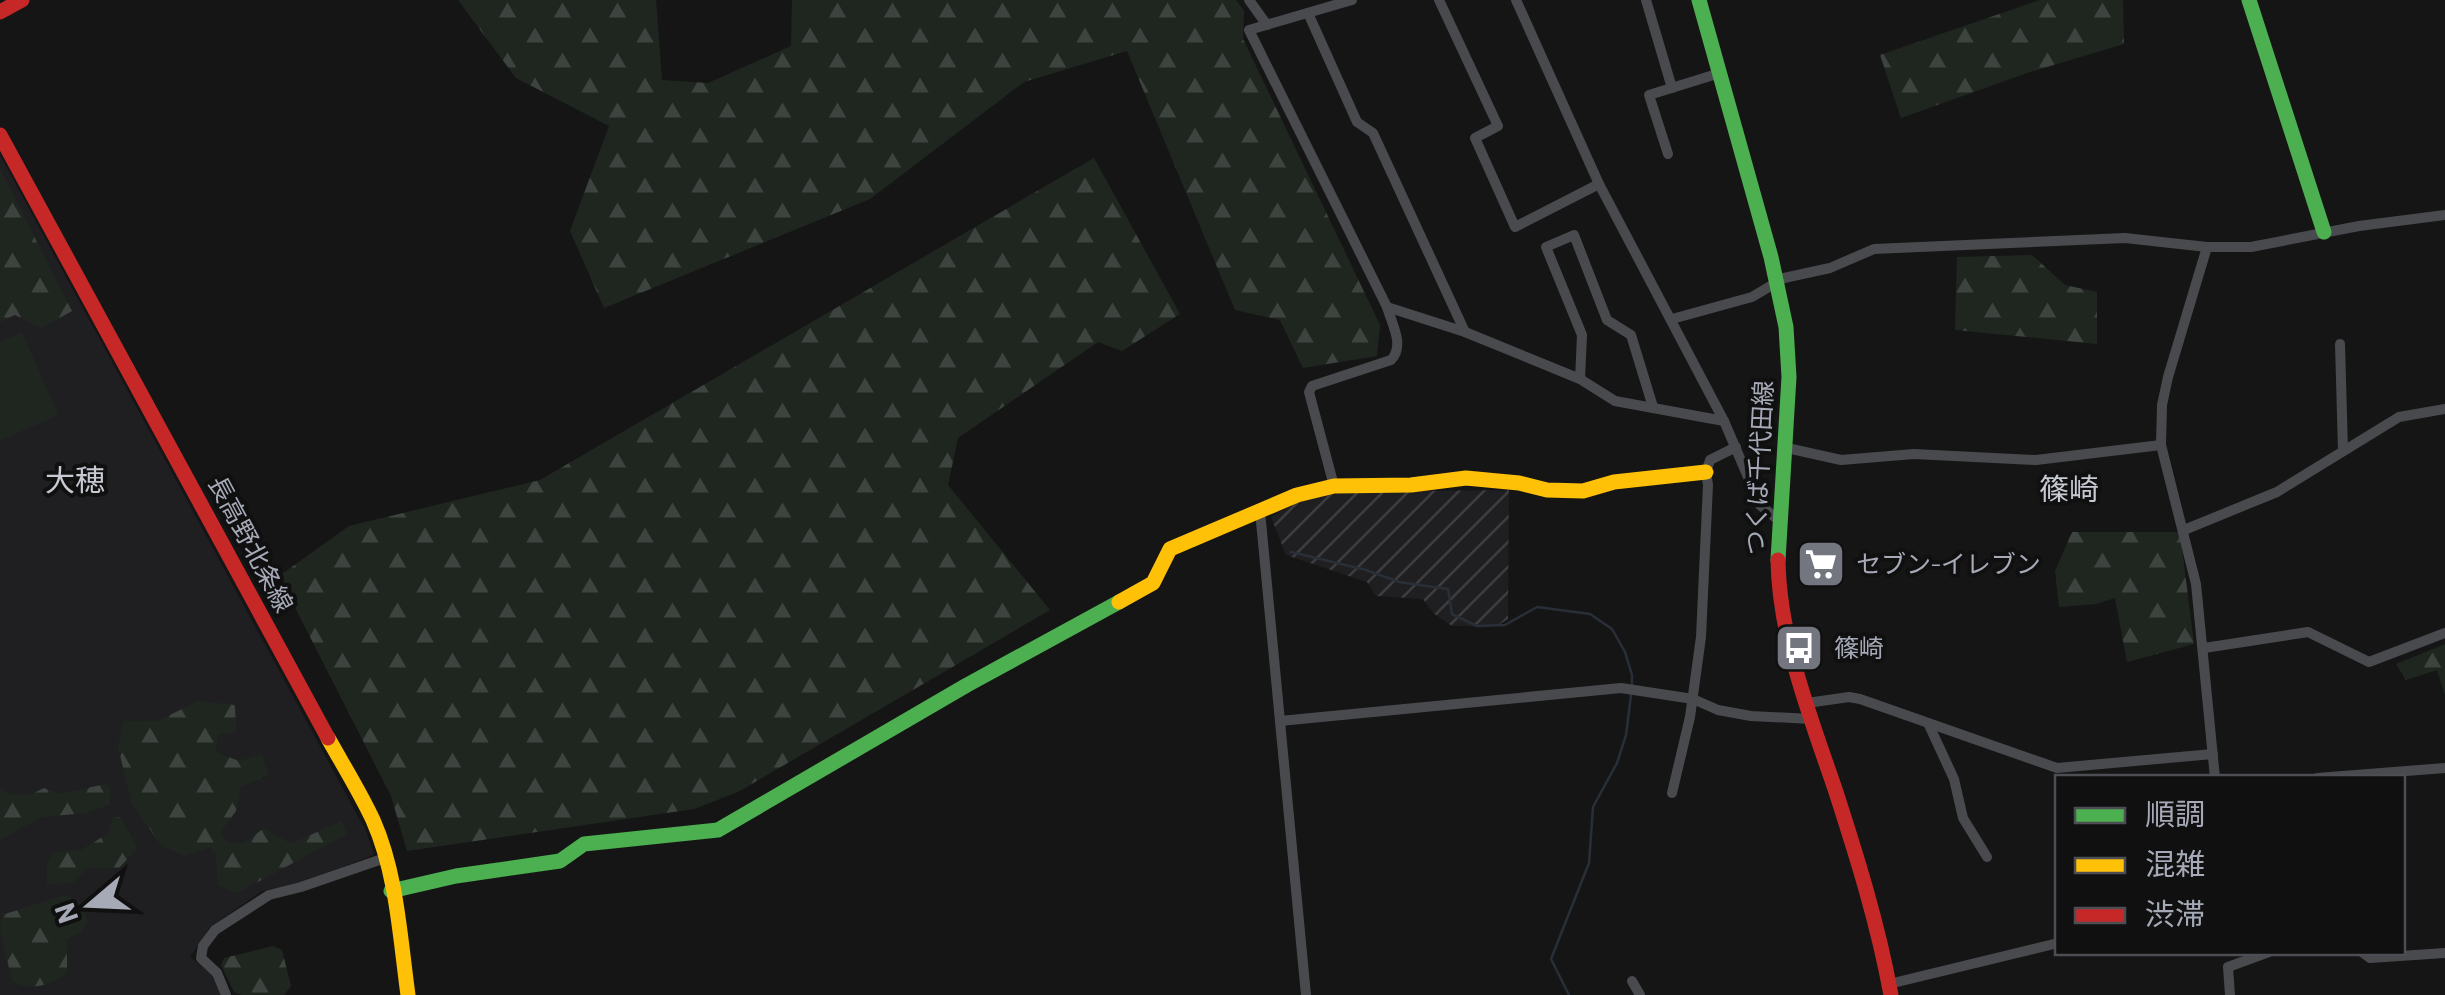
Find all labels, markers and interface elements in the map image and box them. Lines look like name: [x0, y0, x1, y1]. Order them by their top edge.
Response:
street label: つくば千代田線: [1738, 380, 1778, 556]
district label: 大穂: [45, 461, 105, 497]
street label: 長高野北条線: [203, 470, 300, 617]
district label: 篠崎: [2039, 470, 2099, 506]
supermarket icon: セブン-イレブン: [1795, 538, 1847, 590]
place label: セブン-イレブン: [1856, 548, 2041, 578]
bus stop icon: 篠崎: [1773, 622, 1825, 674]
place label: 篠崎: [1834, 632, 1884, 662]
legend: [2055, 775, 2405, 955]
text: 順調: [2145, 795, 2205, 831]
text: 混雑: [2145, 845, 2205, 881]
north arrow: [40, 855, 140, 955]
text: 渋滞: [2145, 895, 2205, 931]
text: N: [46, 899, 85, 928]

